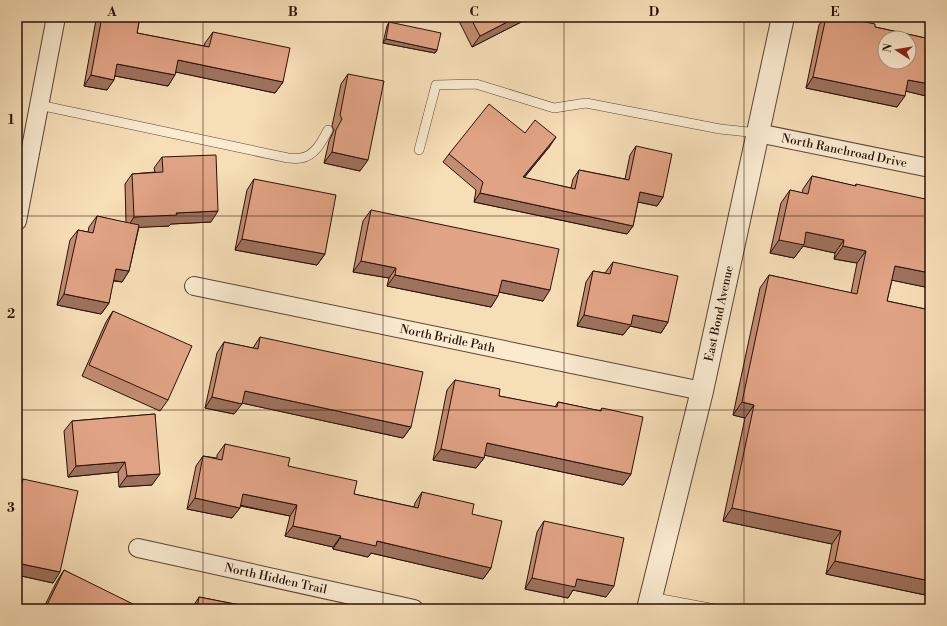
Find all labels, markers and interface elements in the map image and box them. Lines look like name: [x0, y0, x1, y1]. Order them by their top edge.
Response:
text: A: [106, 4, 117, 20]
text: B: [288, 4, 298, 20]
text: C: [469, 4, 479, 20]
text: D: [649, 4, 659, 20]
text: E: [830, 4, 840, 20]
north arrow: [877, 30, 917, 70]
text: N: [880, 42, 896, 54]
text: 1: [8, 112, 15, 128]
street label: North Ranchroad Drive: [780, 131, 908, 171]
street label: East Bond Avenue: [702, 264, 737, 363]
text: 2: [7, 306, 15, 322]
street label: North Bridle Path: [398, 322, 497, 356]
text: 3: [7, 500, 15, 516]
street label: North Hidden Trail: [223, 560, 329, 598]

